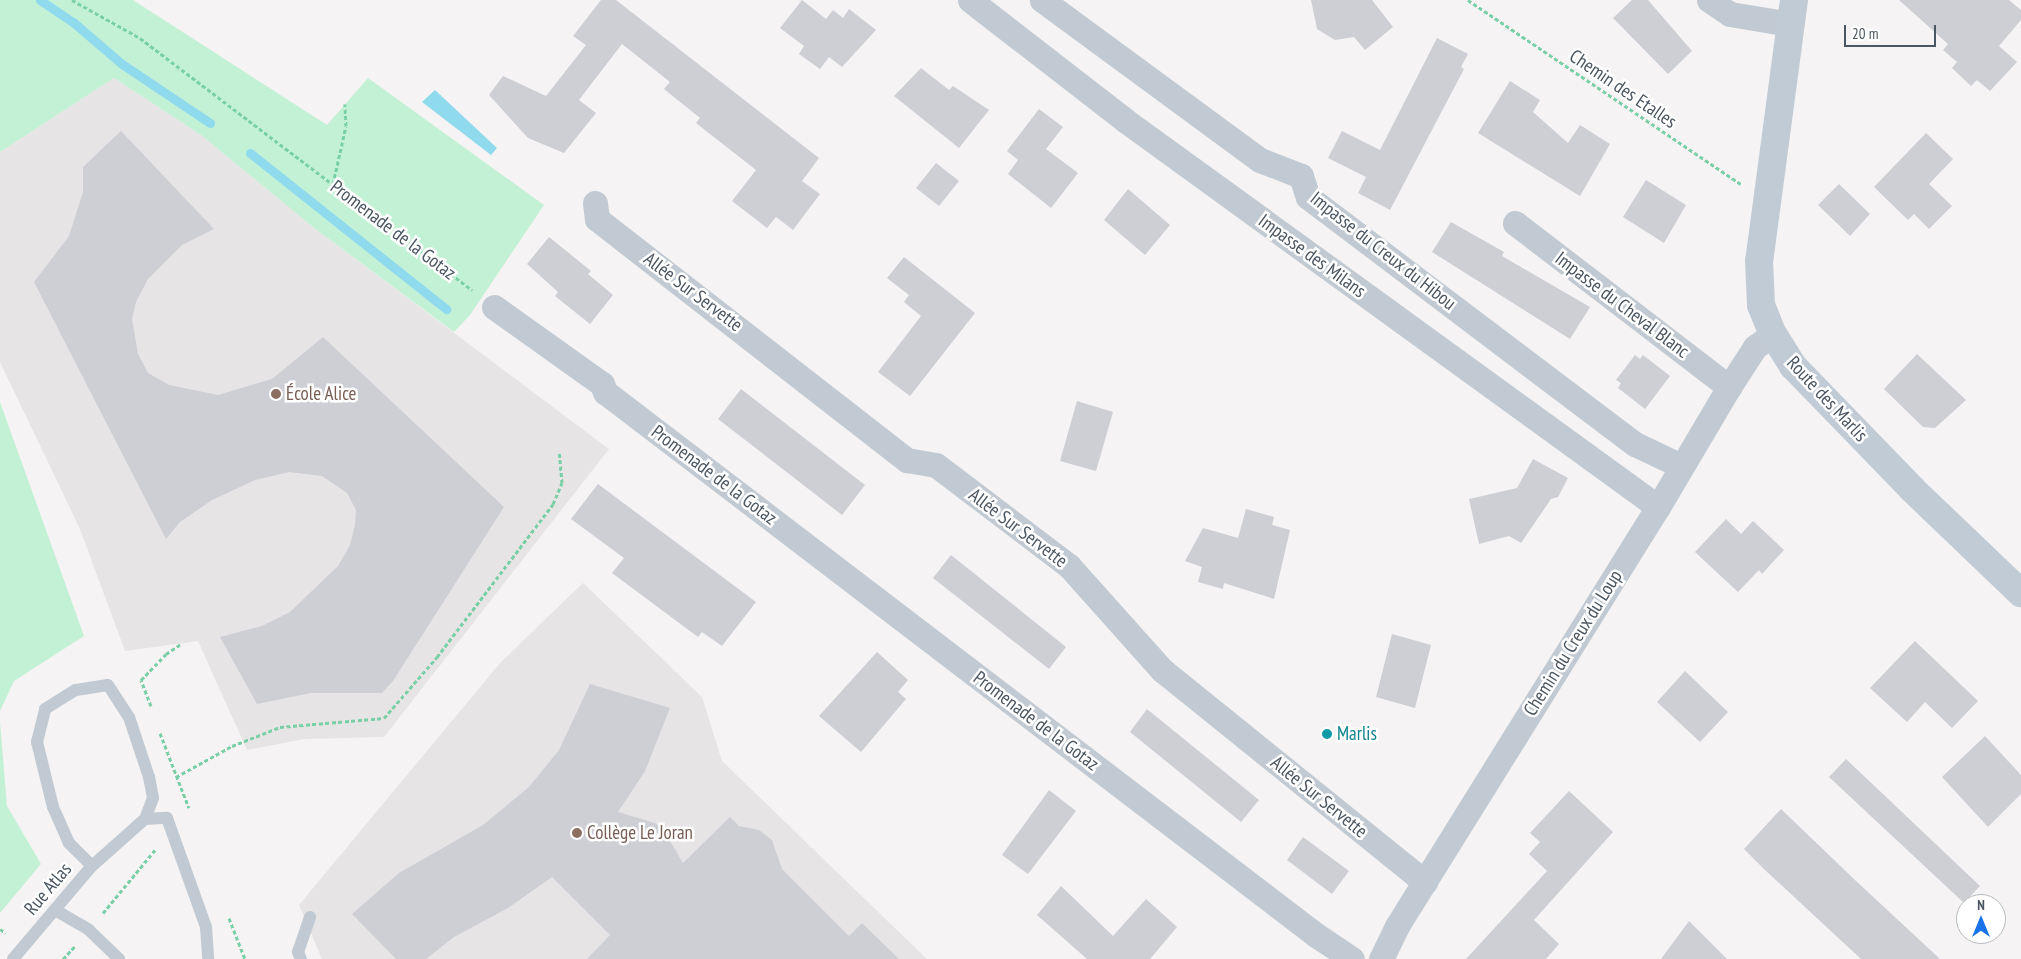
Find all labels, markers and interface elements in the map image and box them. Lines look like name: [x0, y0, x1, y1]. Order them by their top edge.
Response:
scale bar: [1846, 15, 1938, 47]
text: 20 m: [1852, 24, 1878, 43]
street label: Chemin des Etalles: [1565, 45, 1681, 133]
street label: Promenade de la Gotaz: [326, 175, 460, 285]
street label: Impasse du Creux du Hibou: [1305, 187, 1461, 315]
street label: Impasse des Milans: [1254, 209, 1370, 303]
street label: Impasse du Cheval Blanc: [1550, 247, 1694, 363]
street label: Allée Sur Servette: [639, 248, 747, 336]
street label: Route des Marlis: [1782, 352, 1872, 446]
place label: École Alice: [286, 383, 357, 405]
marker: École Alice: [270, 388, 282, 400]
street label: Promenade de la Gotaz: [647, 420, 781, 530]
street label: Allée Sur Servette: [964, 484, 1072, 572]
street label: Chemin du Creux du Loup: [1519, 566, 1627, 720]
street label: Promenade de la Gotaz: [969, 666, 1103, 776]
place label: Marlis: [1337, 723, 1377, 745]
marker: Marlis: [1321, 728, 1333, 740]
street label: Allée Sur Servette: [1266, 751, 1372, 843]
place label: Collège Le Joran: [587, 822, 693, 844]
marker: Collège Le Joran: [571, 827, 583, 839]
street label: Rue Atlas: [19, 858, 77, 920]
north arrow: [1956, 894, 2006, 944]
text: N: [1977, 896, 1985, 914]

